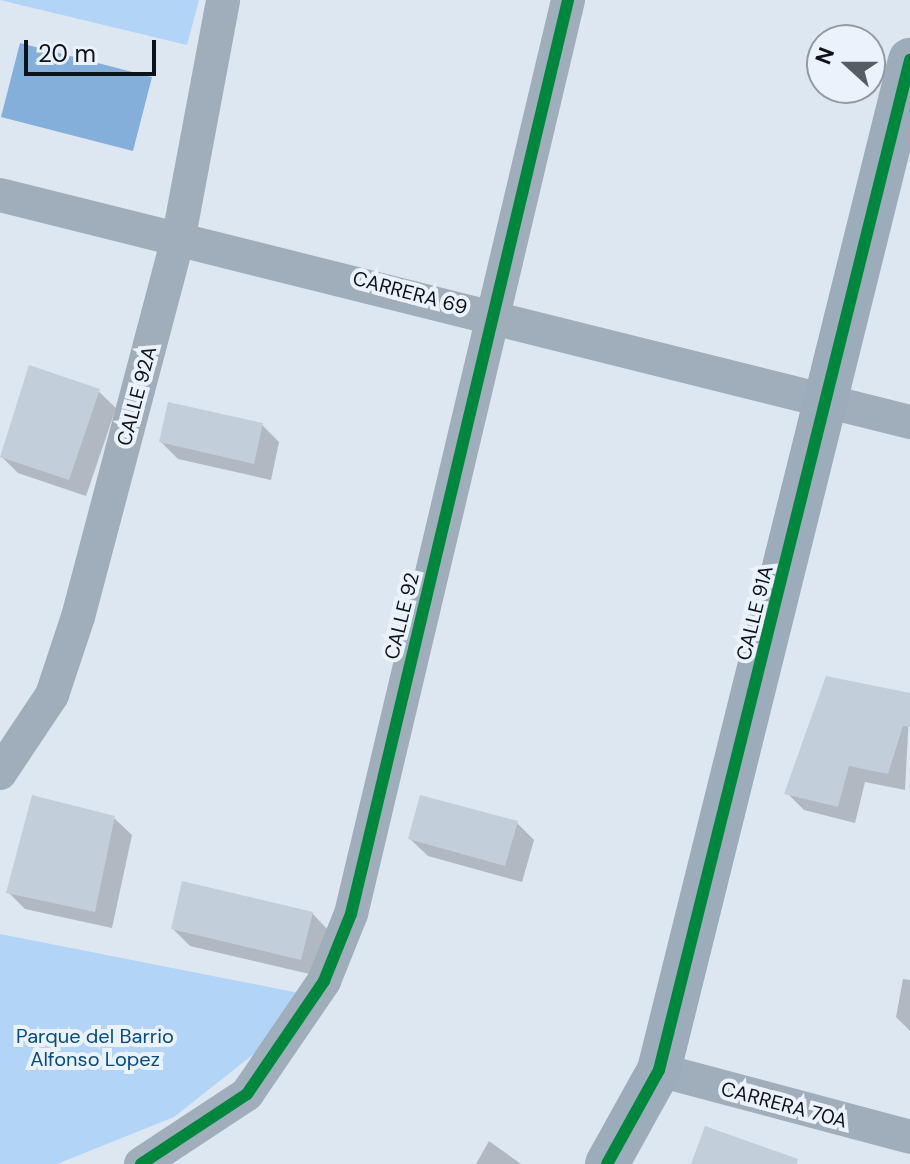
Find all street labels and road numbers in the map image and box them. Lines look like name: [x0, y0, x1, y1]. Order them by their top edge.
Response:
street label: CARRERA 69: [350, 266, 470, 320]
street label: CALLE 92A: [112, 344, 162, 448]
street label: CALLE 91A: [732, 563, 778, 663]
street label: CALLE 92: [380, 570, 424, 662]
street label: CARRERA 70A: [718, 1077, 850, 1133]

